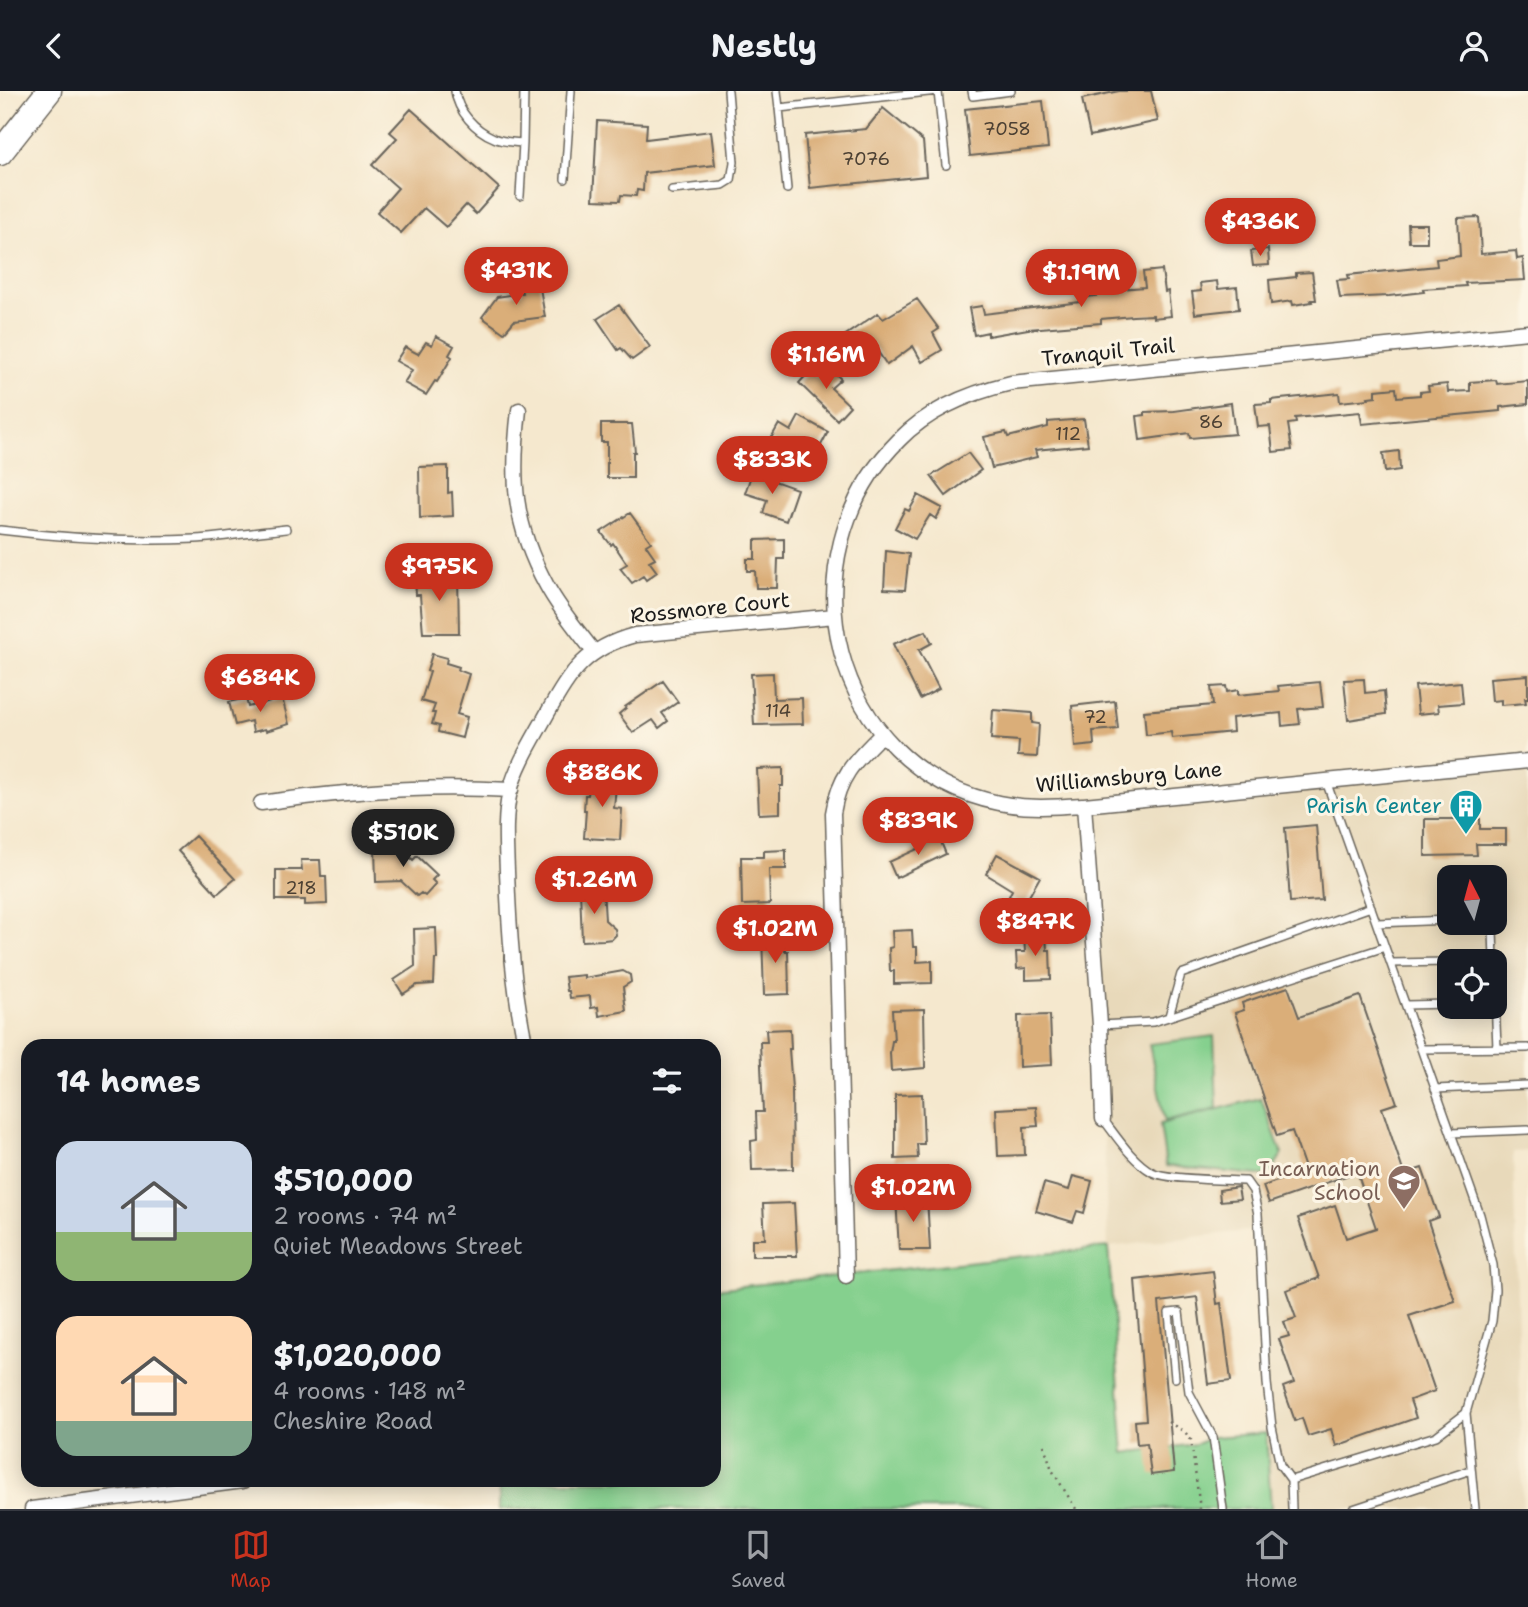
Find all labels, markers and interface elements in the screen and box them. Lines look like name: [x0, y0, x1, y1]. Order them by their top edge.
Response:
text: Nestly: [711, 24, 817, 67]
icon: back: [35, 27, 73, 65]
icon: person: [1455, 27, 1493, 65]
house number: 7058: [983, 117, 1031, 141]
house number: 7076: [842, 147, 890, 171]
pin: $436K: [1211, 199, 1309, 258]
text: $436K: [1221, 206, 1299, 236]
pin: $431K: [467, 247, 565, 307]
pin: $1.19M: [1024, 249, 1138, 309]
text: $431K: [480, 255, 552, 285]
text: $1.19M: [1042, 257, 1120, 287]
pin: $1.16M: [769, 331, 883, 391]
street label: Tranquil Trail: [1040, 331, 1177, 373]
text: $1.16M: [787, 339, 865, 369]
house number: 86: [1199, 410, 1223, 434]
house number: 112: [1055, 422, 1081, 446]
pin: $833K: [723, 437, 821, 496]
text: $833K: [732, 444, 812, 474]
pin: $975K: [390, 543, 488, 603]
text: $975K: [401, 551, 477, 581]
street label: Rossmore Court: [629, 586, 791, 630]
pin: $684K: [211, 655, 309, 714]
text: $684K: [220, 662, 300, 692]
house number: 114: [765, 699, 791, 723]
house number: 72: [1083, 705, 1107, 729]
pin: $886K: [553, 749, 651, 809]
street label: Williamsburg Lane: [1034, 755, 1224, 799]
text: $886K: [562, 757, 642, 787]
building icon: Parish Center: [1447, 787, 1485, 836]
place label: Parish Center: [1306, 792, 1442, 820]
pin: $839K: [869, 797, 967, 857]
text: $839K: [879, 805, 957, 835]
pin: $510K: [354, 809, 452, 869]
text: $510K: [368, 817, 438, 847]
pin: $1.26M: [537, 857, 651, 916]
text: $1.26M: [551, 864, 637, 894]
north arrow: [1437, 865, 1507, 935]
map controls: [1437, 865, 1507, 1019]
house number: 218: [285, 876, 317, 900]
pin: $847K: [986, 899, 1084, 958]
pin: $1.02M: [718, 905, 832, 965]
text: $847K: [996, 906, 1074, 936]
text: $1.02M: [732, 913, 818, 943]
button: locate: [1437, 949, 1507, 1019]
text: 14 homes: [56, 1061, 201, 1102]
icon: filters: [648, 1062, 686, 1100]
place label: Incarnation School: [1259, 1155, 1381, 1207]
text: $510,000: [273, 1160, 414, 1201]
school or university icon: Incarnation School: [1385, 1162, 1423, 1211]
pin: $1.02M: [856, 1165, 970, 1224]
icon: home: [112, 1169, 196, 1253]
text: $1.02M: [870, 1172, 956, 1202]
text: 2 rooms · 74 m²: [273, 1201, 457, 1231]
text: Quiet Meadows Street: [273, 1231, 523, 1261]
text: $1,020,000: [273, 1335, 442, 1376]
icon: home: [112, 1344, 196, 1428]
text: 4 rooms · 148 m²: [273, 1376, 466, 1406]
text: Cheshire Road: [273, 1406, 433, 1436]
tab: Map: [230, 1526, 271, 1593]
tab: Saved: [731, 1526, 785, 1593]
tab: Home: [1246, 1526, 1298, 1593]

